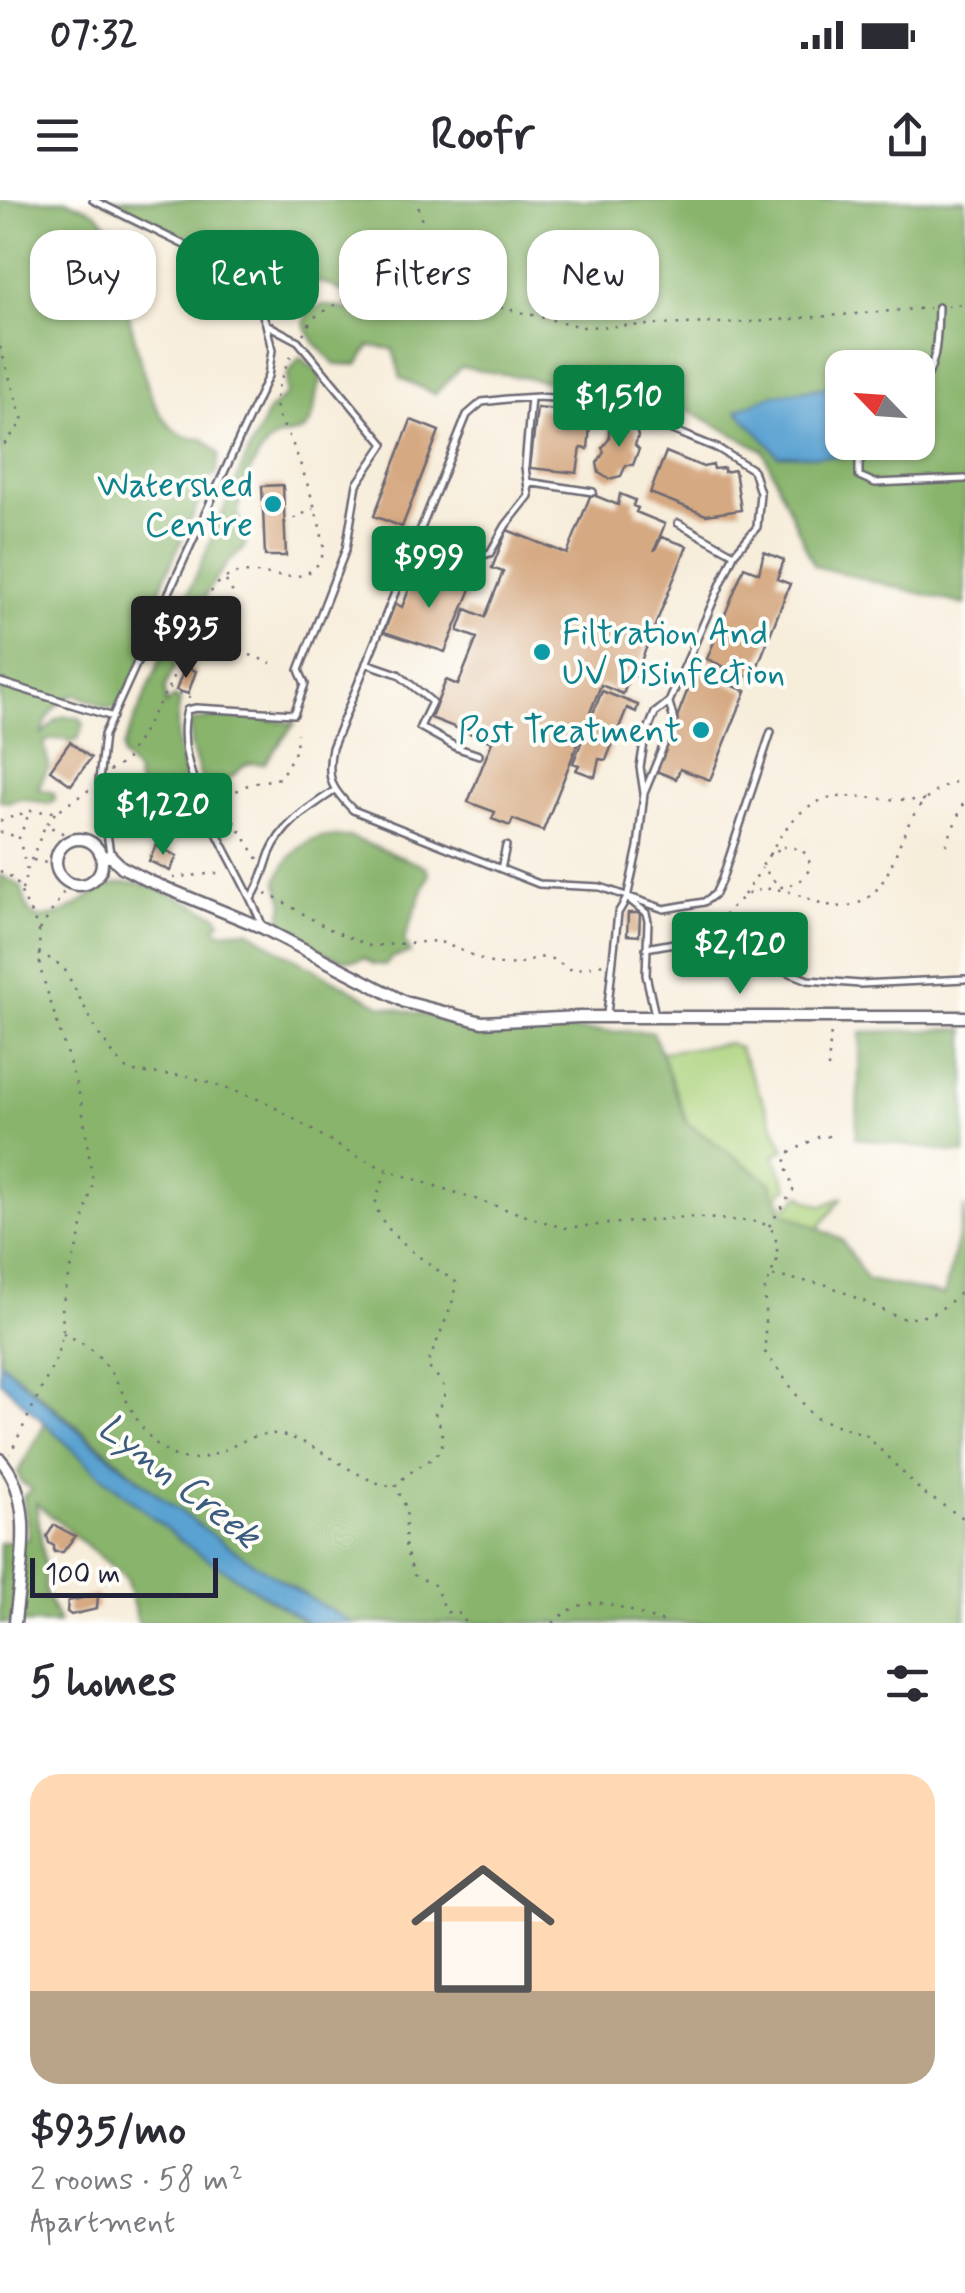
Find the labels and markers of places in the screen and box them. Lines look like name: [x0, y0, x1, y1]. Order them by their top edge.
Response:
pin: $1,510: [538, 365, 700, 450]
place label: Watershed Centre: [97, 463, 253, 549]
marker: Watershed Centre: [262, 493, 284, 515]
pin: $999: [370, 526, 488, 611]
pin: $935: [127, 596, 245, 681]
place label: Filtration And UV Disinfection: [562, 611, 785, 697]
marker: Filtration And UV Disinfection: [531, 641, 553, 663]
place label: Post Treatment: [458, 709, 681, 755]
marker: Post Treatment: [690, 719, 712, 741]
pin: $1,220: [82, 773, 244, 858]
pin: $2,120: [659, 912, 821, 997]

